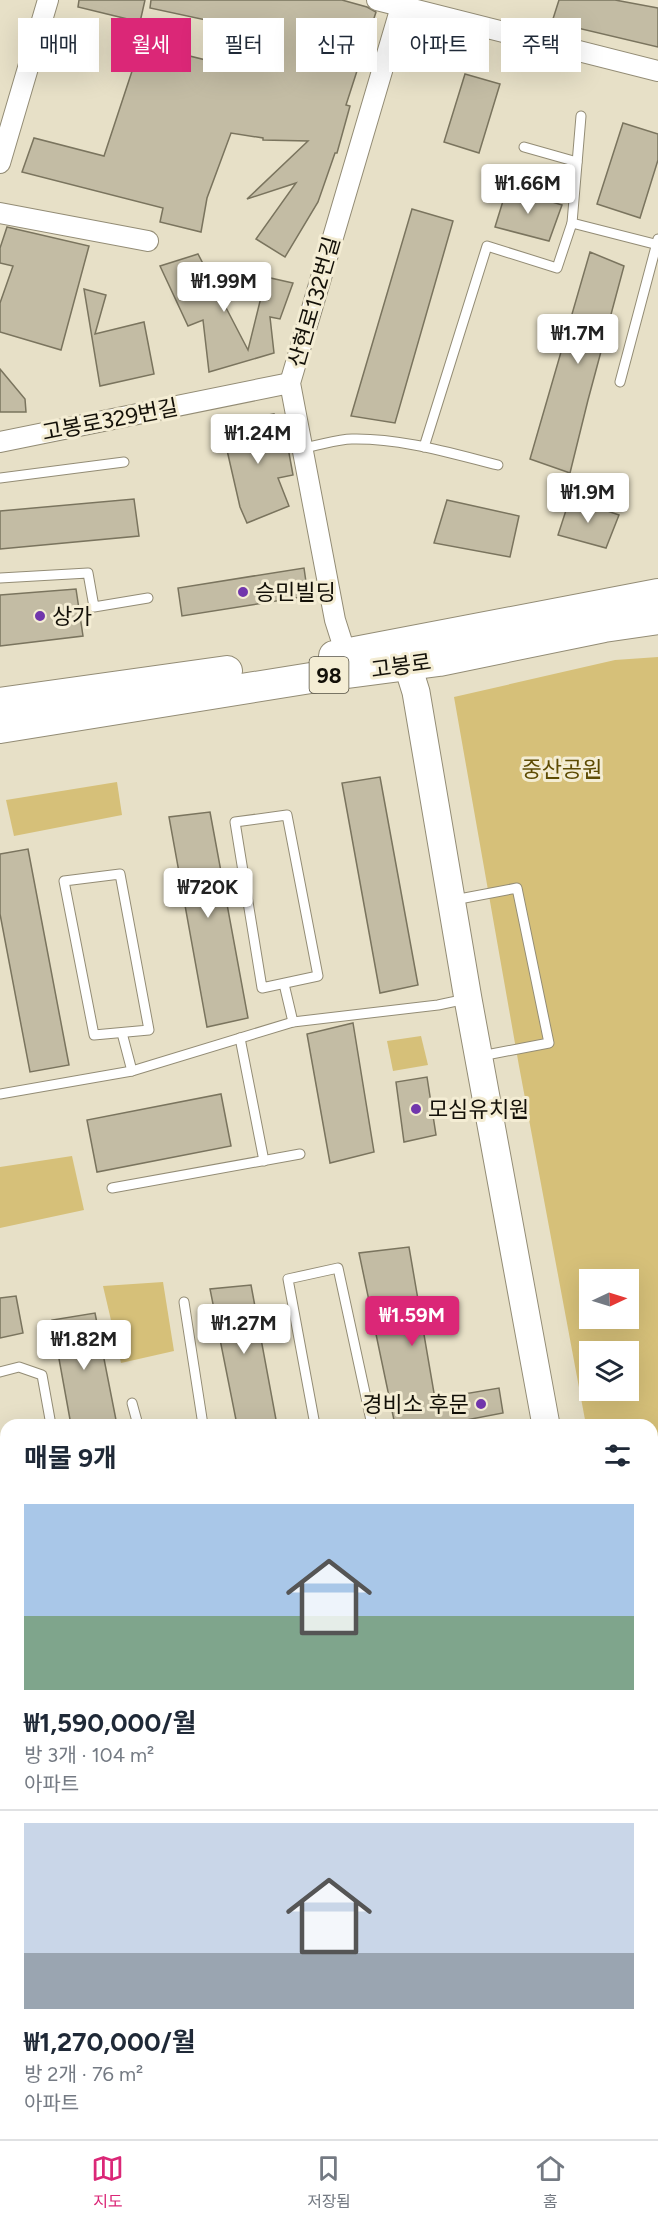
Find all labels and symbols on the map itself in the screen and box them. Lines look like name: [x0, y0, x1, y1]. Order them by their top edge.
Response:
pin: ₩1.66M: [479, 164, 577, 215]
street label: 산현로132번길: [282, 234, 346, 370]
pin: ₩1.99M: [175, 262, 273, 313]
pin: ₩1.7M: [536, 314, 620, 365]
street label: 고봉로329번길: [40, 394, 180, 446]
pin: ₩1.24M: [209, 414, 307, 465]
pin: ₩1.9M: [546, 473, 630, 524]
place label: 승민빌딩: [255, 579, 336, 606]
marker: 승민빌딩: [236, 585, 250, 599]
place label: 상가: [52, 603, 92, 630]
marker: 상가: [33, 609, 47, 623]
street label: 고봉로: [369, 648, 433, 684]
road number: 98: [310, 657, 348, 693]
park label: 중산공원: [522, 756, 602, 783]
pin: ₩720K: [166, 868, 250, 919]
place label: 모심유치원: [428, 1096, 529, 1123]
marker: 모심유치원: [409, 1102, 423, 1116]
north arrow: [579, 1269, 639, 1329]
pin: ₩1.59M: [363, 1296, 461, 1347]
pin: ₩1.27M: [195, 1304, 293, 1355]
pin: ₩1.82M: [35, 1320, 133, 1371]
place label: 경비소 후문: [362, 1391, 469, 1418]
marker: 경비소 후문: [474, 1397, 488, 1411]

